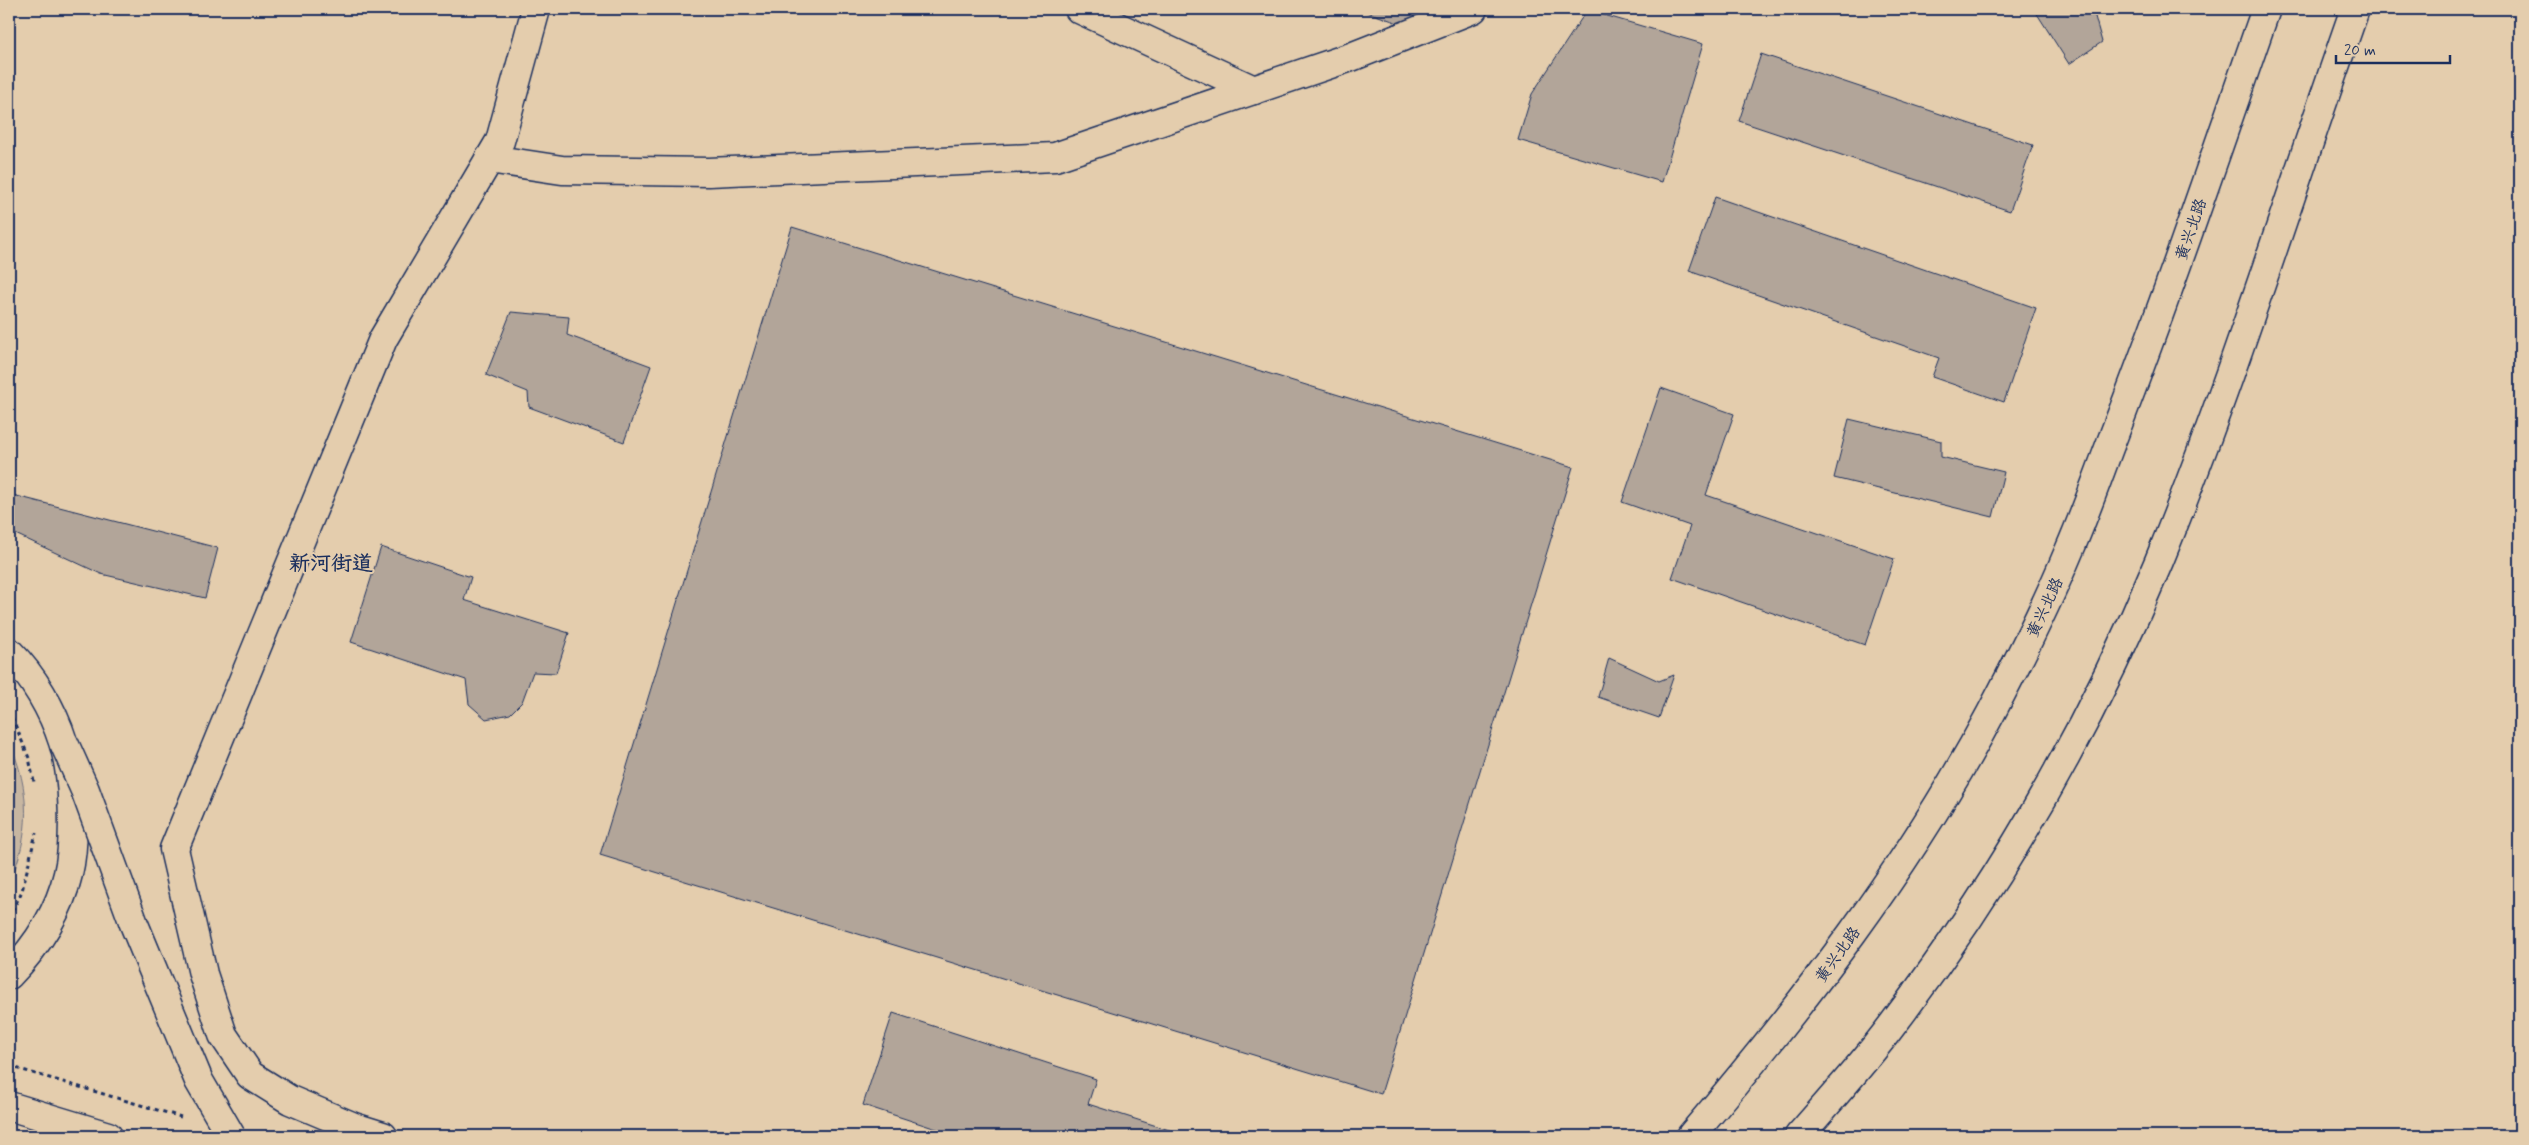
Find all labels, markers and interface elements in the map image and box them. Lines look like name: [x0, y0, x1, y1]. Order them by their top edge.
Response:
scale bar: [2336, 32, 2450, 64]
text: 20 m: [2344, 41, 2376, 61]
street label: 黄兴北路: [2171, 196, 2212, 263]
district label: 新河街道: [289, 550, 373, 578]
street label: 黄兴北路: [2022, 574, 2068, 641]
street label: 黄兴北路: [1811, 923, 1866, 987]

